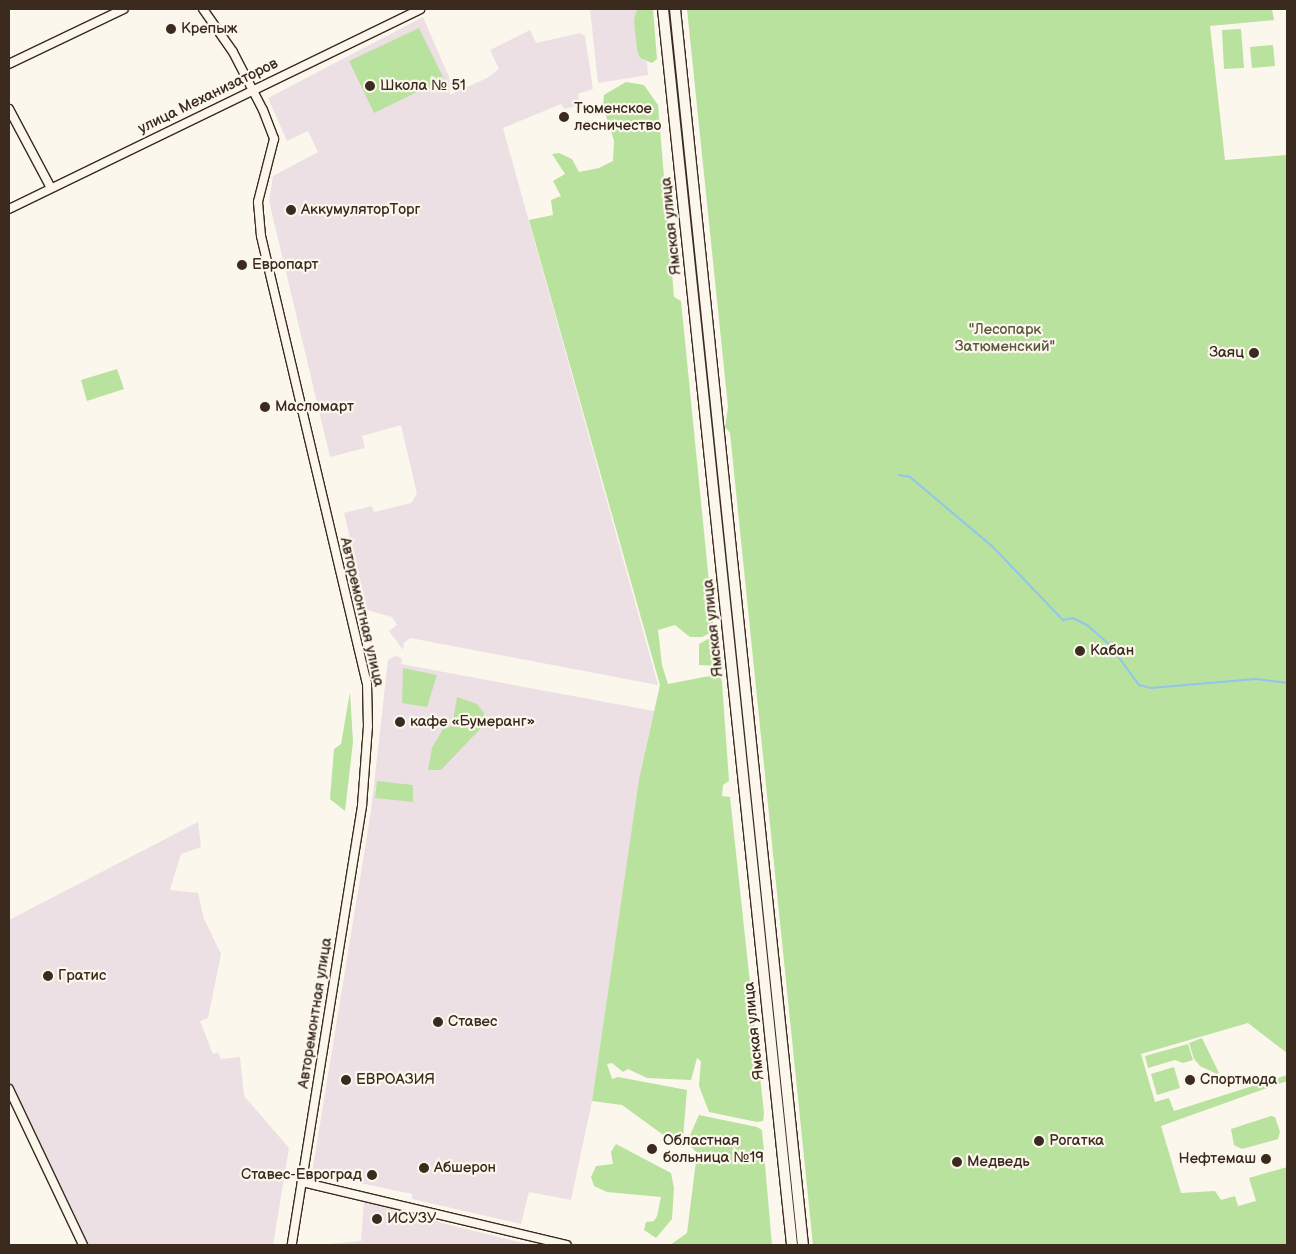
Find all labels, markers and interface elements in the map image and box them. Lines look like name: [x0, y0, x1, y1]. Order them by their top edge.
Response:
place label: Крепыж: [181, 20, 237, 38]
marker: Крепыж: [165, 23, 177, 35]
street label: улица Механизаторов: [135, 54, 281, 138]
place label: Школа № 51: [380, 77, 466, 95]
marker: Школа № 51: [364, 80, 376, 92]
place label: Тюменское лесничество: [574, 99, 661, 134]
marker: Тюменское лесничество: [558, 111, 570, 123]
street label: Ямская улица: [657, 176, 685, 276]
place label: АккумуляторТорг: [301, 201, 420, 219]
marker: АккумуляторТорг: [285, 204, 297, 216]
place label: Европарт: [252, 256, 319, 274]
marker: Европарт: [236, 259, 248, 271]
park label: "Лесопарк Затюменский": [955, 320, 1055, 355]
place label: Заяц: [1209, 344, 1244, 362]
marker: Заяц: [1248, 347, 1260, 359]
place label: Масломарт: [275, 398, 354, 416]
marker: Масломарт: [259, 401, 271, 413]
street label: Авторемонтная улица: [336, 536, 388, 688]
street label: Ямская улица: [699, 578, 727, 678]
place label: Кабан: [1090, 642, 1134, 660]
marker: Кабан: [1074, 645, 1086, 657]
place label: кафе «Бумеранг»: [410, 713, 535, 731]
marker: кафе «Бумеранг»: [394, 716, 406, 728]
street label: Авторемонтная улица: [294, 936, 336, 1090]
place label: Гратис: [58, 967, 106, 985]
marker: Гратис: [42, 970, 54, 982]
street label: Ямская улица: [740, 981, 768, 1081]
place label: Ставес: [448, 1013, 497, 1031]
marker: Ставес: [432, 1016, 444, 1028]
place label: ЕВРОАЗИЯ: [356, 1071, 435, 1089]
place label: Спортмода: [1200, 1071, 1277, 1089]
marker: ЕВРОАЗИЯ: [340, 1074, 352, 1086]
marker: Спортмода: [1184, 1074, 1196, 1086]
place label: Областная больница №19: [663, 1131, 764, 1166]
place label: Рогатка: [1049, 1132, 1104, 1150]
marker: Рогатка: [1033, 1135, 1045, 1147]
marker: Областная больница №19: [645, 1142, 659, 1156]
place label: Нефтемаш: [1179, 1150, 1256, 1168]
place label: Медведь: [967, 1153, 1030, 1171]
marker: Нефтемаш: [1260, 1153, 1272, 1165]
marker: Медведь: [951, 1156, 963, 1168]
place label: Абшерон: [434, 1159, 496, 1177]
marker: Абшерон: [418, 1162, 430, 1174]
place label: Ставес-Евроград: [241, 1166, 362, 1184]
marker: Ставес-Евроград: [366, 1169, 378, 1181]
place label: ИСУЗУ: [387, 1210, 437, 1228]
marker: ИСУЗУ: [371, 1213, 383, 1225]

